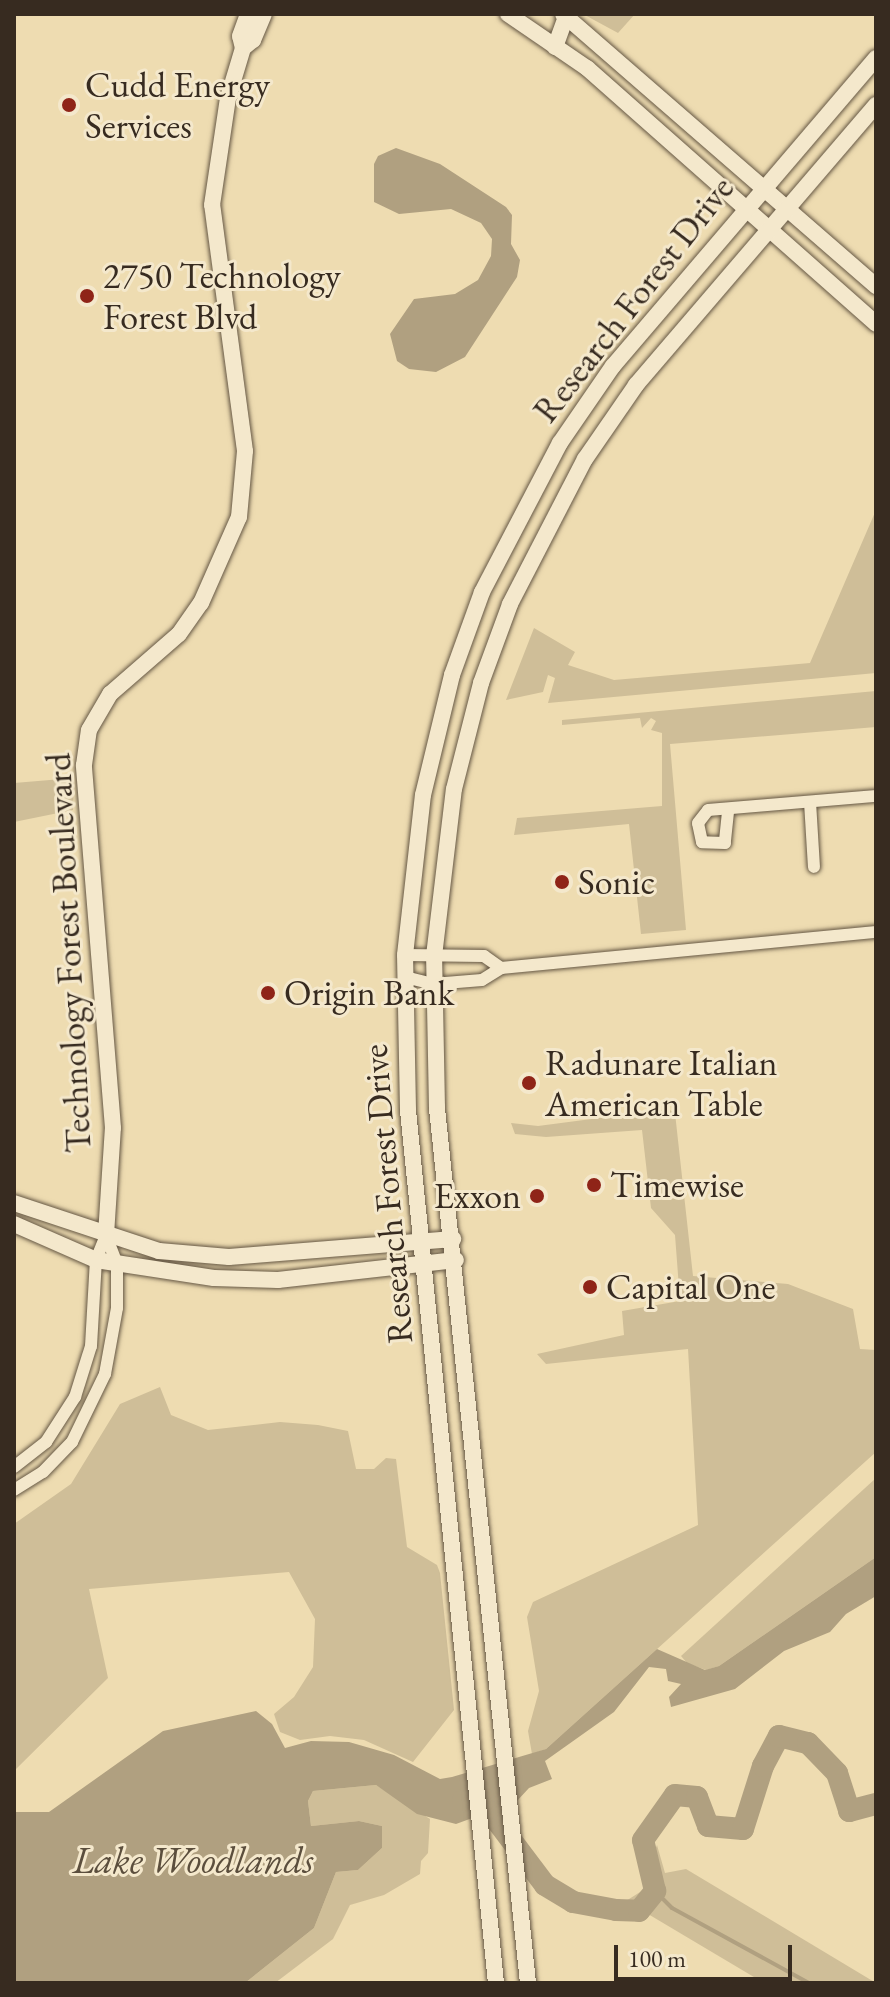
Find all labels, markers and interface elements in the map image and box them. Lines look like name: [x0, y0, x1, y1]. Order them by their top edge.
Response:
place label: Cudd Energy Services: [85, 62, 270, 147]
marker: Cudd Energy Services: [60, 96, 78, 114]
street label: Research Forest Drive: [524, 167, 742, 431]
place label: 2750 Technology Forest Blvd: [103, 253, 341, 338]
marker: 2750 Technology Forest Blvd: [78, 287, 96, 305]
street label: Technology Forest Boulevard: [36, 752, 100, 1154]
place label: Sonic: [578, 860, 655, 904]
marker: Sonic: [553, 873, 571, 891]
place label: Origin Bank: [284, 971, 454, 1015]
marker: Origin Bank: [259, 984, 277, 1002]
place label: Radunare Italian American Table: [545, 1040, 778, 1125]
street label: Research Forest Drive: [352, 1042, 422, 1346]
marker: Radunare Italian American Table: [520, 1074, 538, 1092]
place label: Timewise: [610, 1163, 744, 1207]
place label: Exxon: [434, 1174, 521, 1218]
marker: Timewise: [585, 1176, 603, 1194]
marker: Exxon: [528, 1187, 546, 1205]
place label: Capital One: [606, 1265, 775, 1309]
marker: Capital One: [581, 1278, 599, 1296]
water label: Lake Woodlands: [72, 1837, 314, 1883]
scale bar: [618, 1929, 796, 1979]
text: 100 m: [628, 1943, 686, 1974]

